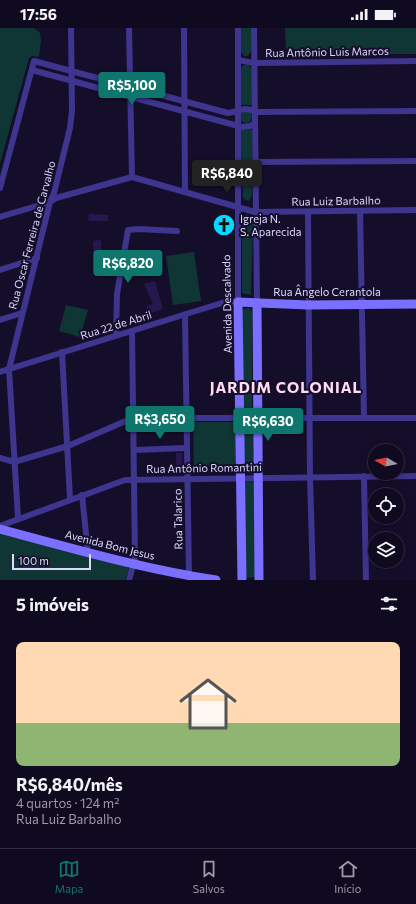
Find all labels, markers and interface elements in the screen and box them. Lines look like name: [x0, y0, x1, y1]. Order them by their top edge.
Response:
text: 17:56: [20, 5, 57, 23]
street label: Rua Antônio Luis Marcos: [265, 44, 389, 59]
pin: R$5,100: [95, 72, 169, 106]
text: R$5,100: [107, 77, 157, 93]
street label: Rua Oscar Ferreira de Carvalho: [5, 159, 58, 311]
pin: R$6,840: [190, 160, 264, 194]
text: R$6,840: [201, 165, 253, 181]
street label: Rua Luiz Barbalho: [291, 193, 381, 208]
church icon: Igreja N. S. Aparecida: [211, 212, 237, 238]
place label: Igreja N. S. Aparecida: [240, 212, 301, 238]
pin: R$6,820: [91, 250, 165, 284]
street label: Avenida Descalvado: [219, 254, 234, 354]
text: R$6,820: [102, 255, 154, 271]
street label: Rua Ângelo Cerantola: [273, 284, 381, 298]
street label: Rua 22 de Abril: [79, 307, 153, 342]
district label: JARDIM COLONIAL: [210, 378, 362, 396]
pin: R$3,650: [123, 406, 197, 440]
pin: R$6,630: [231, 408, 305, 442]
text: R$3,650: [134, 411, 186, 427]
text: R$6,630: [242, 413, 294, 429]
north arrow: [368, 444, 404, 480]
map controls: [368, 444, 404, 568]
street label: Rua Antônio Romantini: [146, 460, 262, 475]
street label: Rua Talarico: [170, 488, 185, 550]
button: locate: [368, 488, 404, 524]
street label: Avenida Bom Jesus: [64, 527, 156, 563]
button: layers: [368, 532, 404, 568]
scale bar: [12, 552, 91, 571]
text: 100 m: [18, 554, 49, 567]
icon: filters: [378, 593, 400, 615]
text: 5 imóveis: [16, 594, 89, 615]
icon: home: [172, 668, 244, 740]
text: R$6,840/mês: [16, 774, 123, 795]
text: 4 quartos · 124 m²: [16, 795, 119, 811]
text: Rua Luiz Barbalho: [16, 811, 122, 827]
tab: Mapa: [55, 858, 83, 895]
tab: Salvos: [193, 858, 225, 895]
tab: Início: [334, 858, 361, 895]

